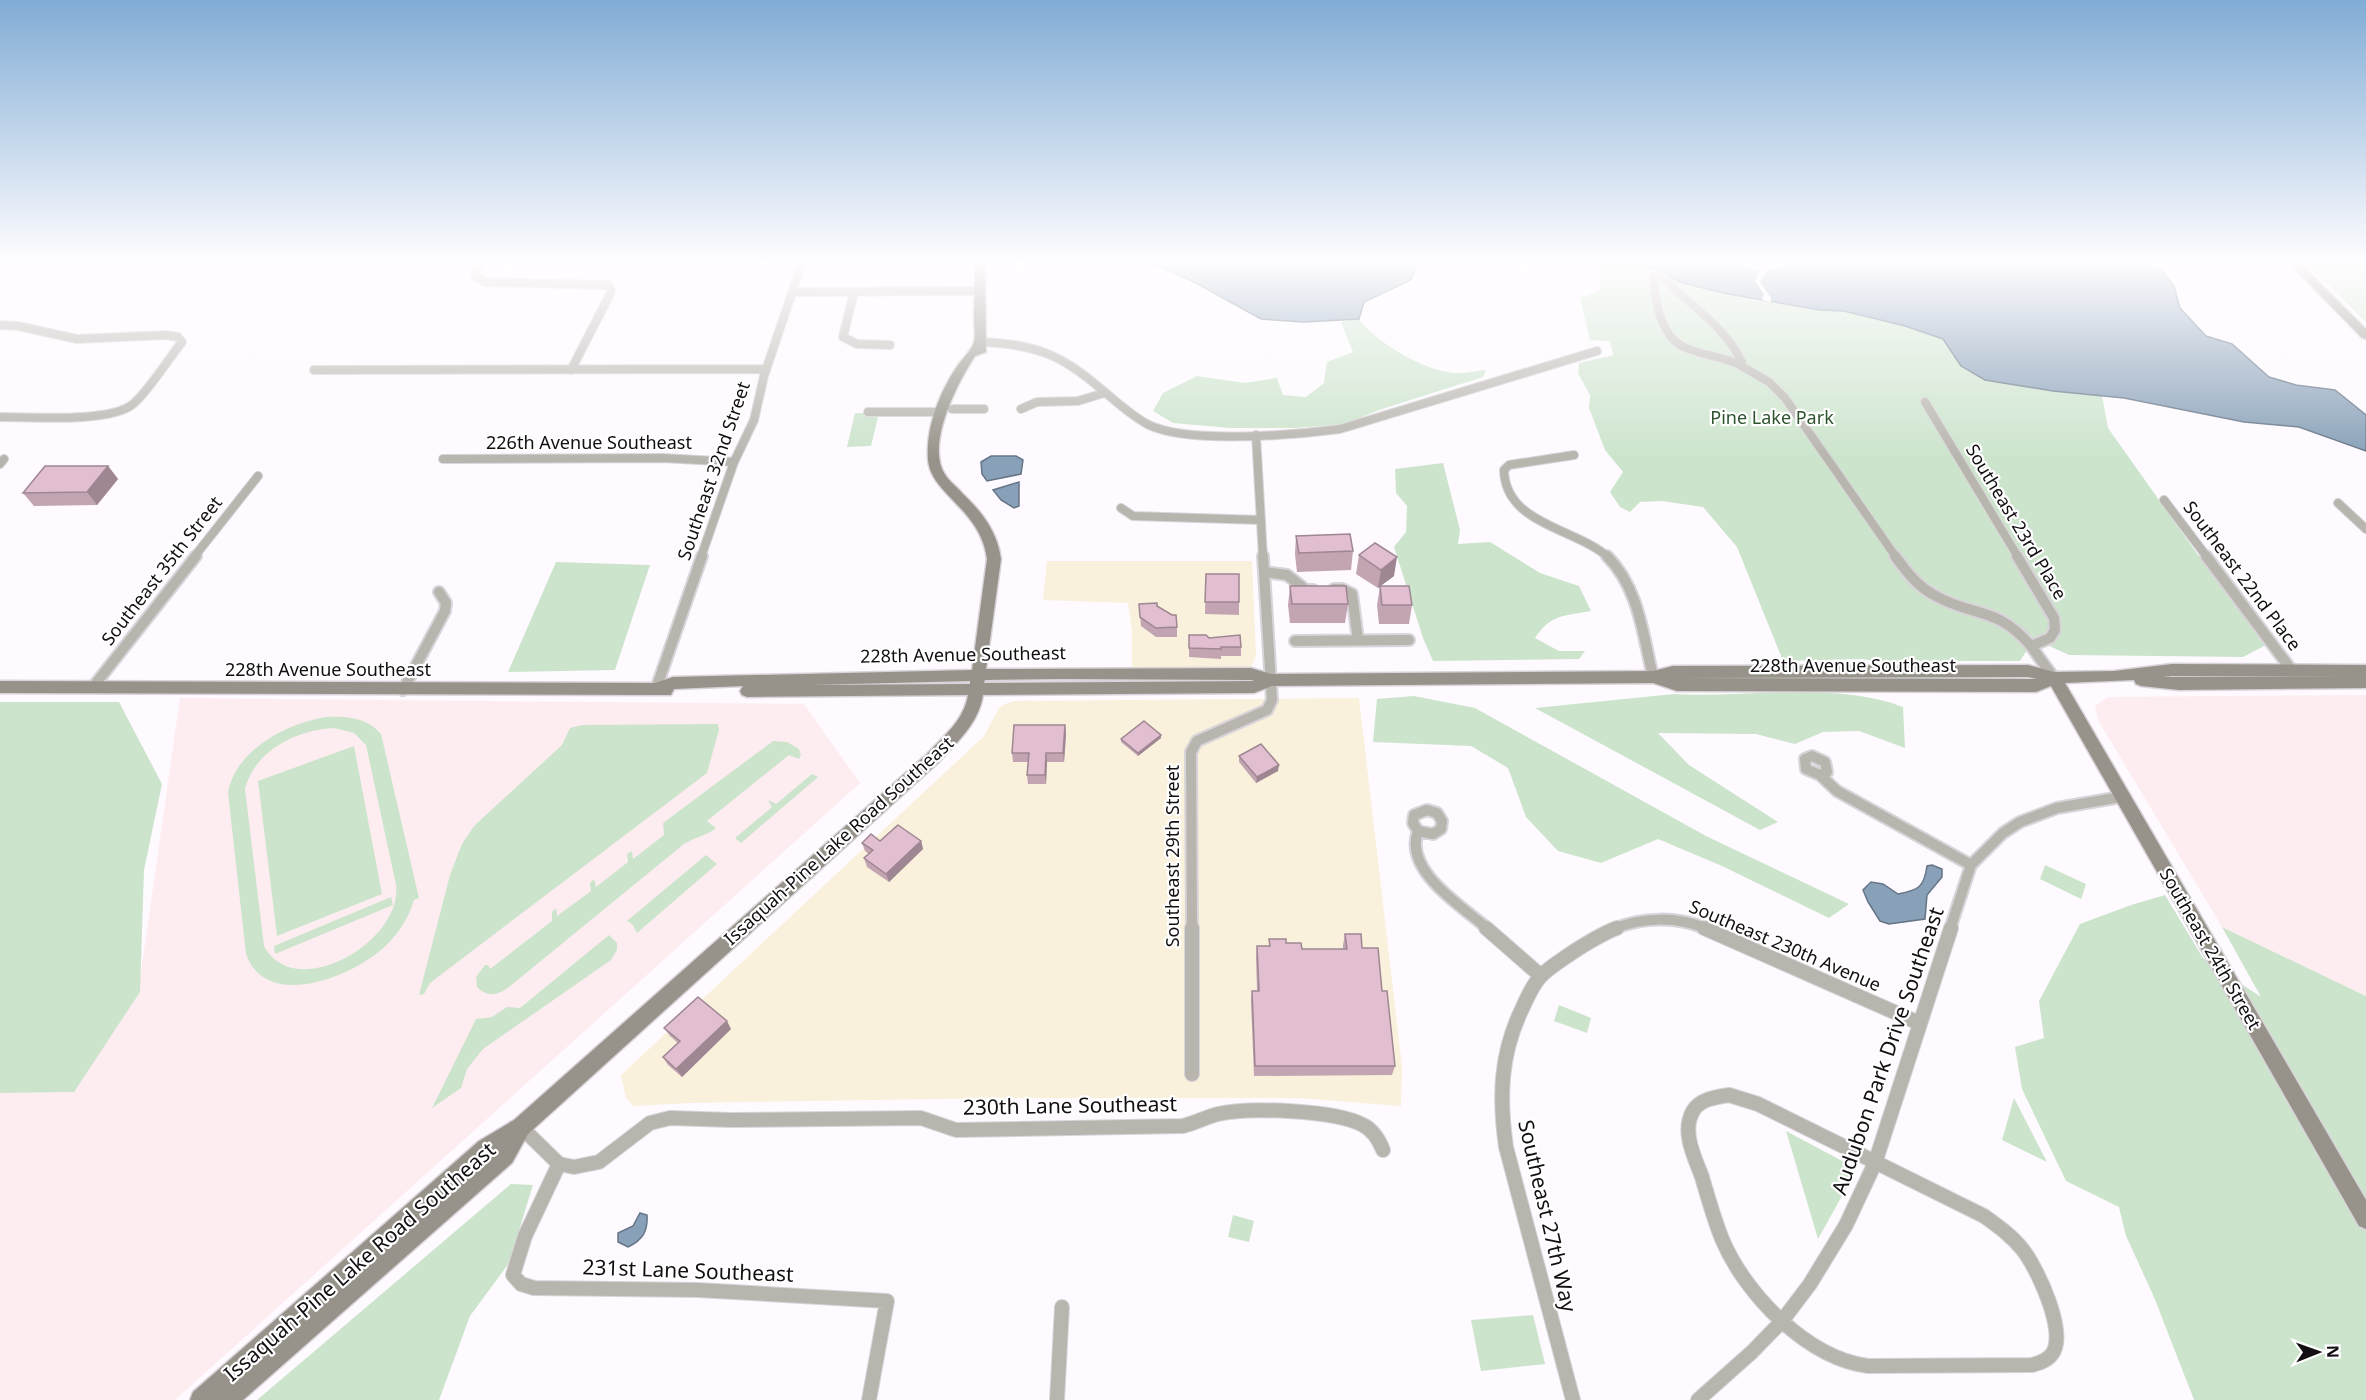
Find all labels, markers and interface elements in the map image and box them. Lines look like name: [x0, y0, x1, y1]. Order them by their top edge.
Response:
street label: Southeast 32nd Street: [671, 378, 755, 563]
park label: Pine Lake Park: [1710, 405, 1834, 429]
street label: 226th Avenue Southeast: [486, 430, 692, 454]
street label: Southeast 23rd Place: [1961, 439, 2073, 604]
street label: Southeast 35th Street: [96, 491, 227, 650]
street label: Southeast 22nd Place: [2179, 496, 2307, 655]
street label: 228th Avenue Southeast: [860, 640, 1067, 668]
street label: 228th Avenue Southeast: [1750, 653, 1956, 677]
street label: 228th Avenue Southeast: [225, 657, 431, 681]
street label: Issaquah-Pine Lake Road Southeast: [718, 730, 959, 950]
street label: Southeast 29th Street: [1160, 764, 1184, 947]
street label: Southeast 24th Street: [2155, 863, 2267, 1034]
street label: Southeast 230th Avenue: [1686, 894, 1885, 996]
street label: Audubon Park Drive Southeast: [1825, 903, 1950, 1198]
street label: 230th Lane Southeast: [963, 1089, 1178, 1121]
street label: Southeast 27th Way: [1512, 1117, 1584, 1315]
street label: Issaquah-Pine Lake Road Southeast: [218, 1135, 501, 1387]
street label: 231st Lane Southeast: [582, 1252, 794, 1288]
north arrow: [2288, 1322, 2348, 1382]
text: N: [2322, 1345, 2344, 1358]

